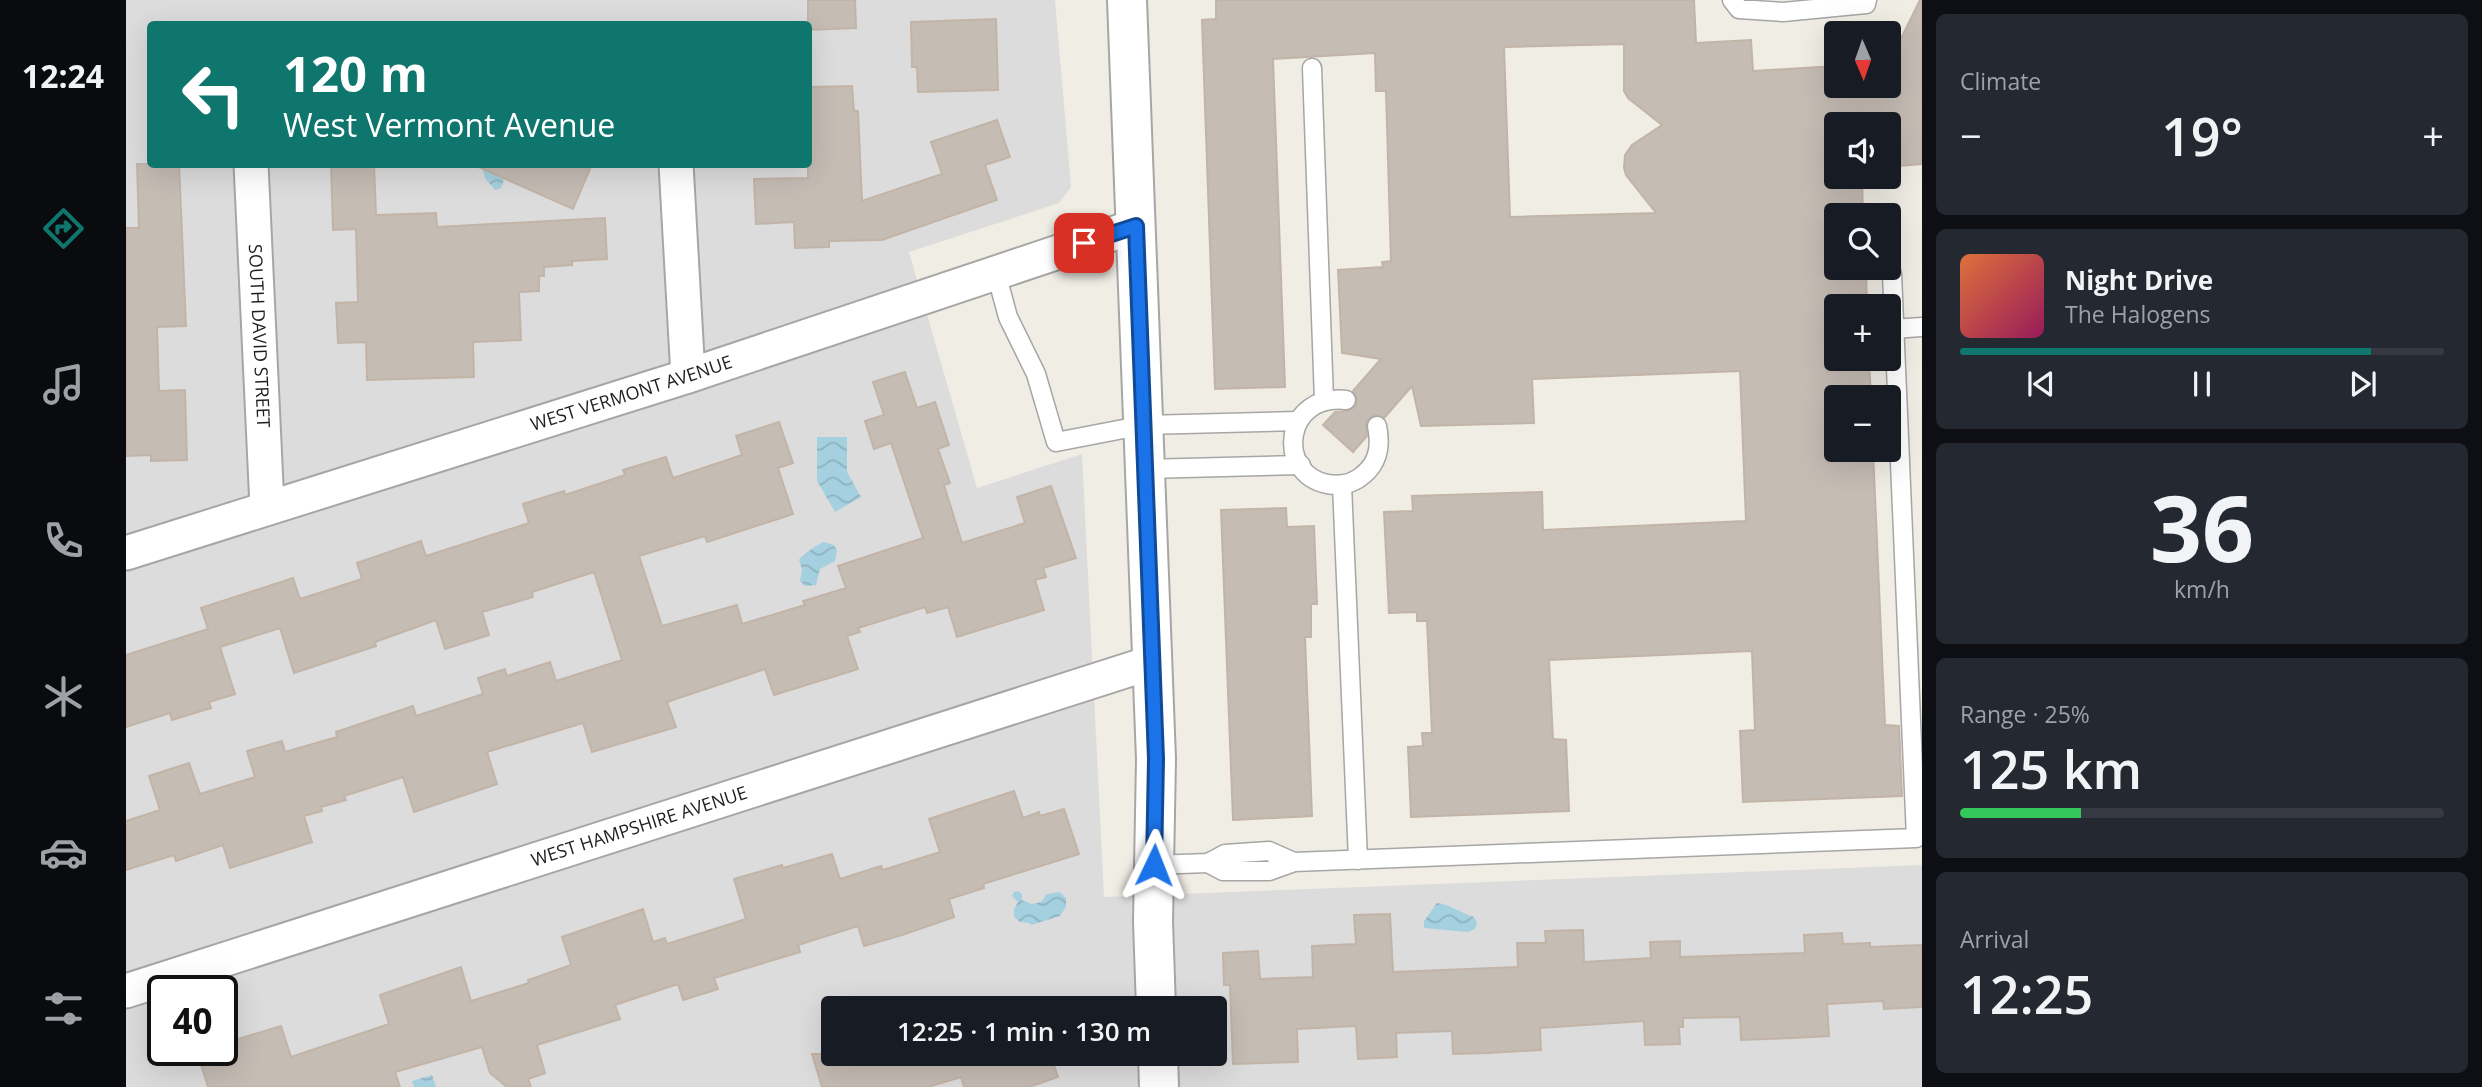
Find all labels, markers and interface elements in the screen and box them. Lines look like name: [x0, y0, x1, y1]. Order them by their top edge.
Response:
north arrow: [1824, 21, 1900, 98]
map controls: [1824, 21, 1901, 462]
text: 120 m: [283, 40, 428, 106]
icon: left: [168, 49, 259, 140]
text: 12:24: [22, 54, 104, 97]
text: Climate: [1960, 65, 2041, 97]
text: 19°: [2161, 100, 2243, 171]
text: West Vermont Avenue: [283, 103, 615, 146]
text: −: [1960, 109, 1982, 161]
text: +: [2422, 109, 2444, 161]
button: sound: [1824, 112, 1901, 189]
button: search: [1824, 203, 1901, 280]
icon: directions: [39, 204, 88, 253]
pin: [1054, 213, 1114, 273]
icon: arrive: [1065, 224, 1103, 262]
street label: SOUTH DAVID STREET: [244, 243, 276, 428]
text: Night Drive: [2065, 262, 2213, 298]
button: +: [1824, 294, 1901, 371]
text: The Halogens: [2065, 298, 2211, 330]
street label: WEST VERMONT AVENUE: [527, 349, 735, 436]
icon: music: [39, 360, 88, 409]
icon: previous: [2022, 365, 2060, 403]
icon: pause: [2183, 365, 2221, 403]
icon: next: [2344, 365, 2382, 403]
button: −: [1824, 385, 1901, 462]
text: 36: [2150, 465, 2254, 589]
icon: phone: [39, 516, 88, 565]
text: km/h: [2174, 573, 2230, 605]
icon: climate: [39, 672, 88, 721]
text: Range · 25%: [1960, 698, 2090, 730]
text: 125 km: [1960, 733, 2142, 804]
street label: WEST HAMPSHIRE AVENUE: [528, 780, 750, 871]
icon: car: [39, 828, 88, 877]
position arrow: [1117, 828, 1191, 902]
text: Arrival: [1960, 923, 2029, 955]
text: 12:25: [1960, 958, 2093, 1029]
speed limit sign: 40: [147, 975, 238, 1066]
icon: filters: [39, 984, 88, 1033]
text: 12:25 · 1 min · 130 m: [897, 1013, 1151, 1049]

